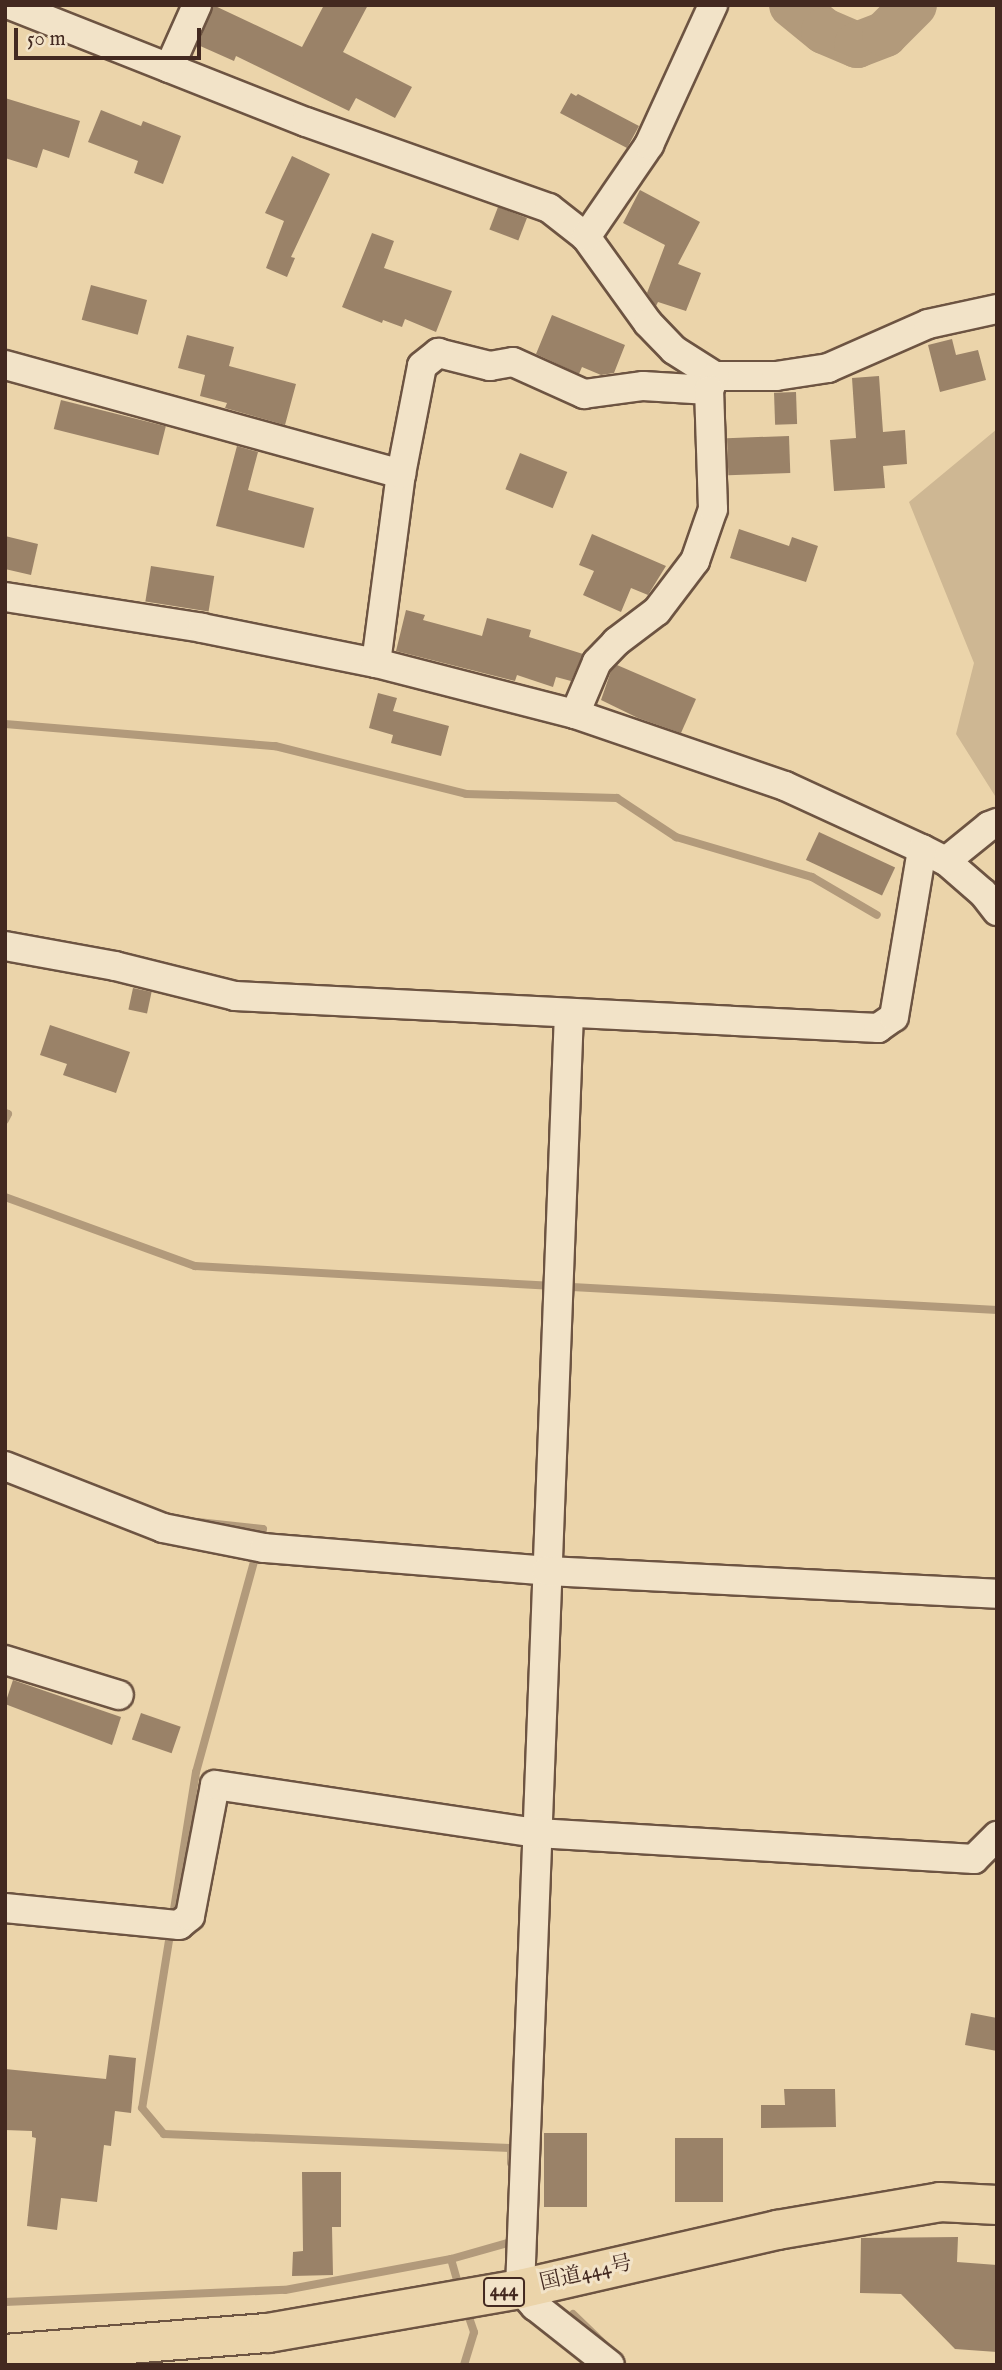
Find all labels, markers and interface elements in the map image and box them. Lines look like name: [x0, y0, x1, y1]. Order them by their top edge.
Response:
scale bar: [18, 14, 205, 58]
text: 50 m: [27, 26, 66, 53]
street label: 国道444号: [537, 2251, 635, 2297]
road number: 444: [483, 2276, 525, 2308]

